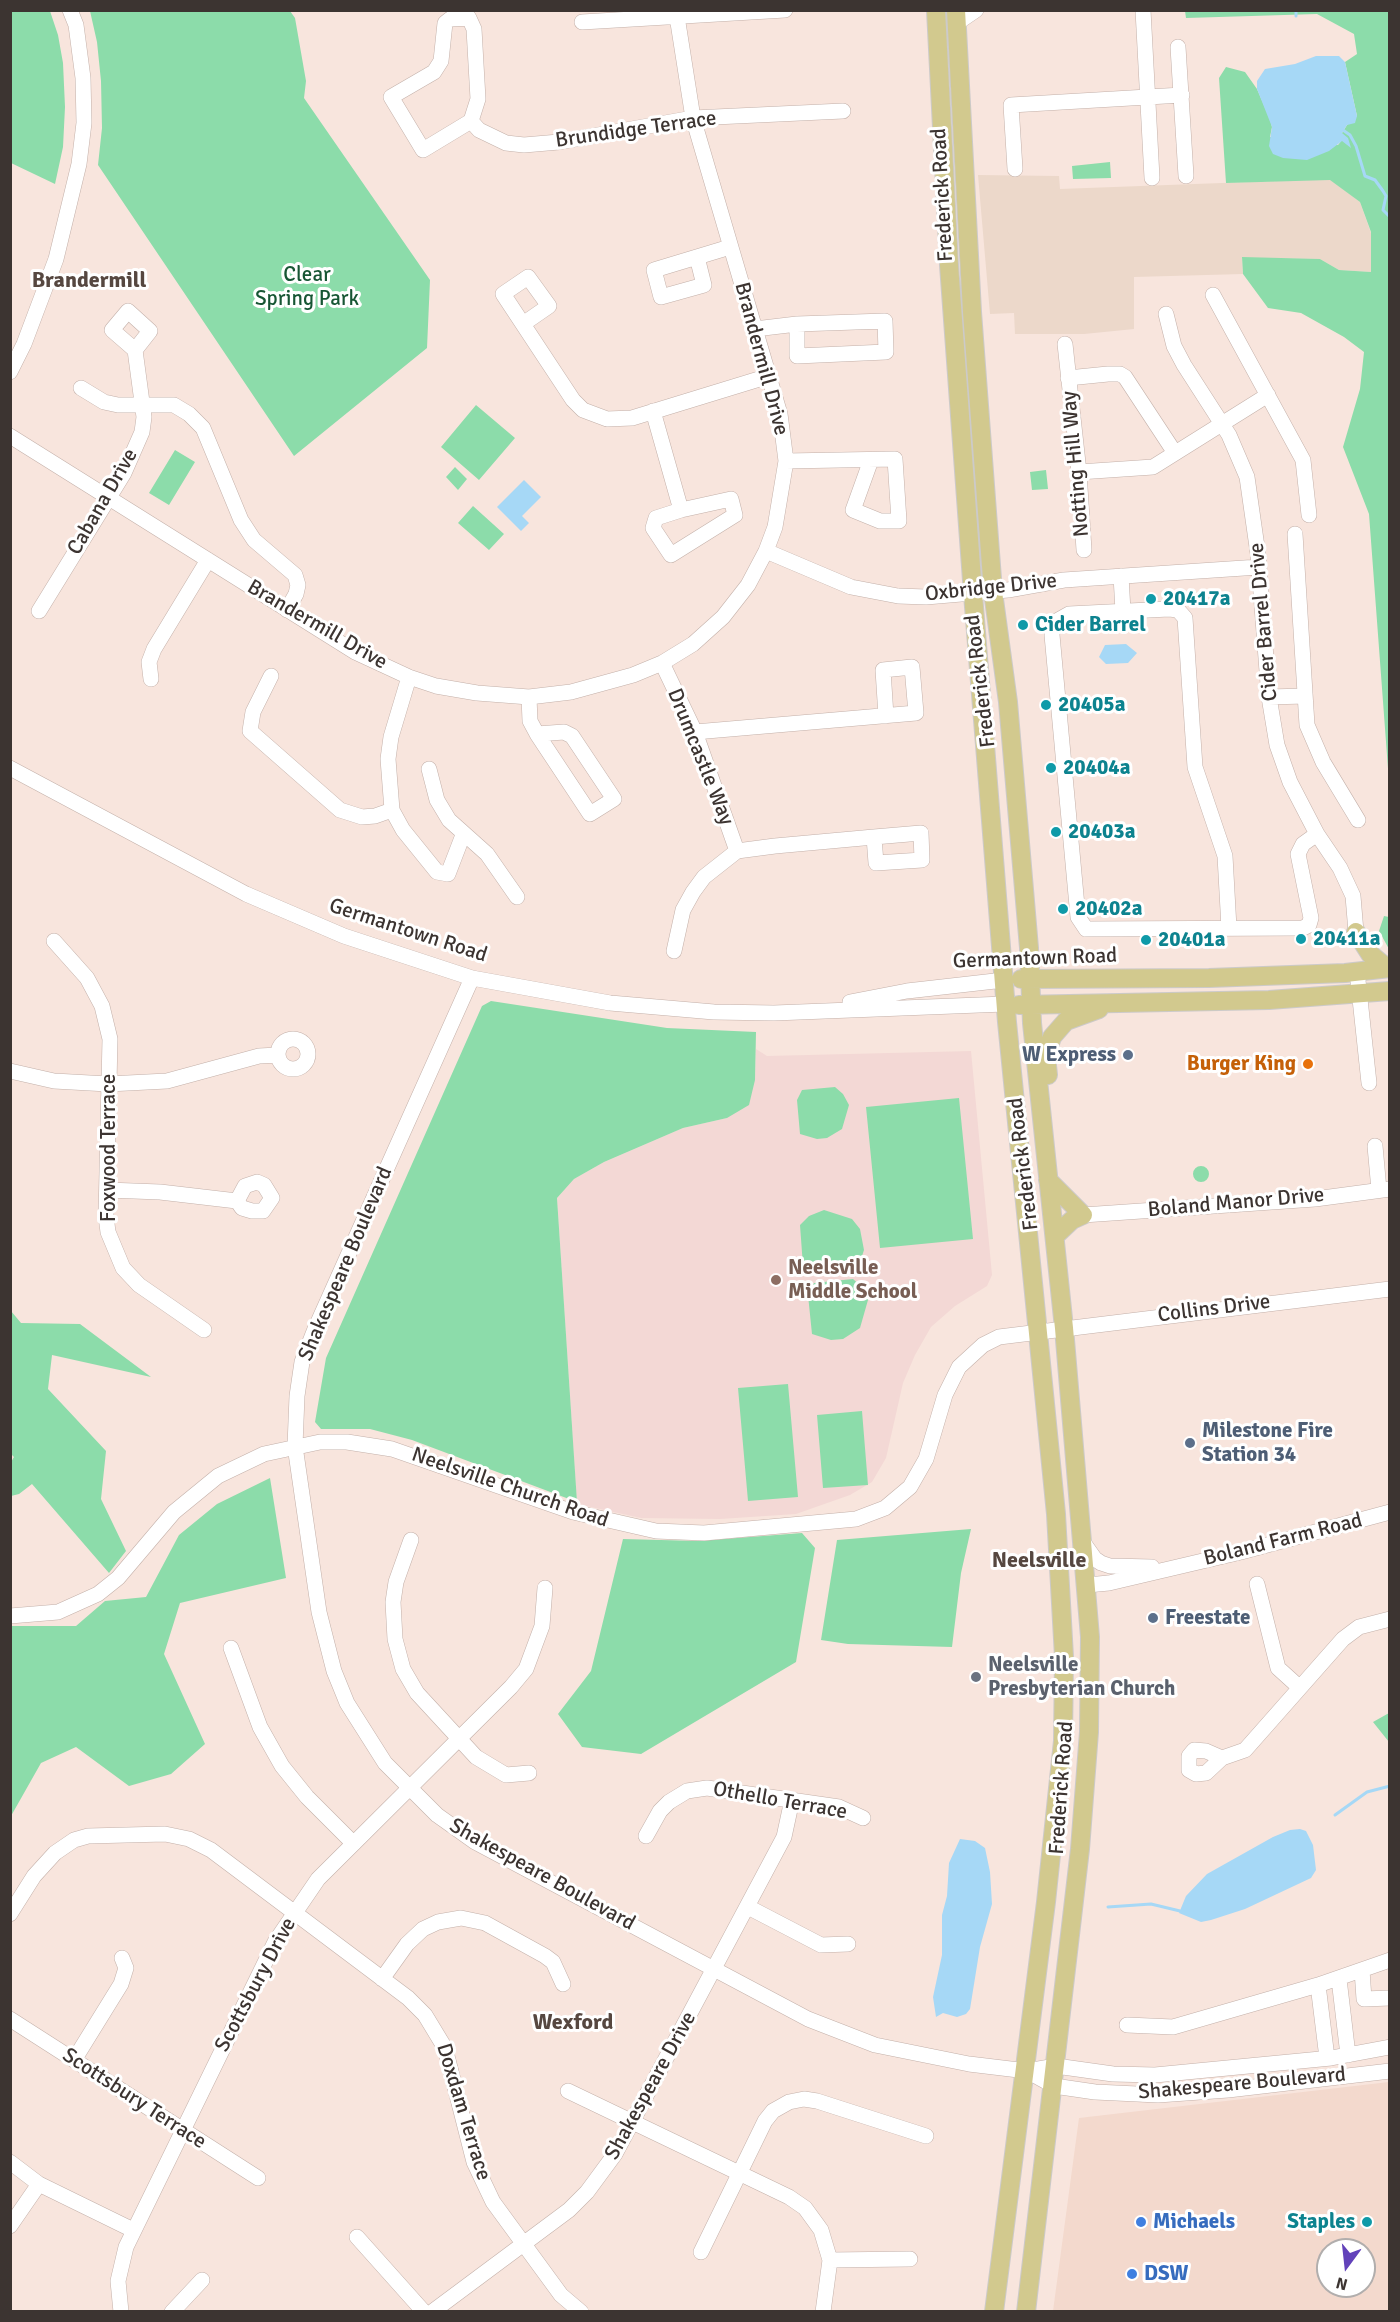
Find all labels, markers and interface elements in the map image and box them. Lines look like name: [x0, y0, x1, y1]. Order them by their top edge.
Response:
street label: Brundidge Terrace: [554, 106, 718, 154]
street label: Frederick Road: [927, 128, 959, 262]
park label: Clear Spring Park: [255, 262, 359, 312]
district label: Brandermill: [32, 268, 146, 294]
street label: Brandermill Drive: [728, 280, 794, 438]
street label: Notting Hill Way: [1057, 390, 1095, 538]
street label: Cabana Drive: [62, 444, 144, 560]
street label: Cider Barrel Drive: [1245, 542, 1283, 702]
street label: Oxbridge Drive: [924, 569, 1058, 607]
street label: Brandermill Drive: [242, 575, 392, 675]
place label: 20417a: [1163, 586, 1230, 612]
marker: 20417a: [1144, 592, 1158, 606]
place label: Cider Barrel: [1035, 612, 1146, 638]
street label: Frederick Road: [960, 613, 1002, 749]
marker: Cider Barrel: [1016, 618, 1030, 632]
street label: Drumcastle Way: [661, 685, 739, 829]
place label: 20405a: [1058, 692, 1125, 718]
marker: 20405a: [1039, 698, 1053, 712]
place label: 20404a: [1063, 755, 1130, 781]
marker: 20404a: [1044, 761, 1058, 775]
place label: 20403a: [1068, 819, 1135, 845]
marker: 20403a: [1049, 825, 1063, 839]
street label: Germantown Road: [326, 894, 490, 968]
place label: 20402a: [1075, 896, 1142, 922]
marker: 20402a: [1056, 902, 1070, 916]
place label: 20411a: [1313, 926, 1380, 952]
place label: 20401a: [1158, 927, 1225, 953]
marker: 20411a: [1294, 932, 1308, 946]
marker: 20401a: [1139, 933, 1153, 947]
street label: Germantown Road: [952, 944, 1118, 974]
place label: W Express: [1022, 1042, 1116, 1068]
marker: W Express: [1121, 1048, 1135, 1062]
place label: Burger King: [1187, 1051, 1296, 1077]
marker: Burger King: [1301, 1057, 1315, 1071]
street label: Foxwood Terrace: [96, 1074, 122, 1222]
street label: Frederick Road: [1003, 1096, 1045, 1232]
street label: Shakespeare Boulevard: [294, 1163, 398, 1365]
street label: Boland Manor Drive: [1147, 1183, 1325, 1223]
place label: Neelsville Middle School: [788, 1255, 917, 1305]
marker: Neelsville Middle School: [769, 1273, 783, 1287]
street label: Collins Drive: [1156, 1290, 1272, 1328]
place label: Milestone Fire Station 34: [1202, 1418, 1333, 1468]
marker: Milestone Fire Station 34: [1183, 1436, 1197, 1450]
street label: Neelsville Church Road: [408, 1442, 612, 1534]
street label: Boland Farm Road: [1201, 1508, 1365, 1572]
district label: Neelsville: [992, 1548, 1086, 1574]
place label: Freestate: [1165, 1605, 1251, 1631]
marker: Freestate: [1146, 1611, 1160, 1625]
place label: Neelsville Presbyterian Church: [988, 1652, 1175, 1702]
marker: Neelsville Presbyterian Church: [969, 1670, 983, 1684]
street label: Frederick Road: [1045, 1720, 1079, 1856]
street label: Othello Terrace: [711, 1777, 849, 1825]
street label: Shakespeare Boulevard: [445, 1813, 639, 1937]
street label: Scottsbury Drive: [210, 1914, 302, 2056]
street label: Shakespeare Drive: [600, 2008, 702, 2164]
district label: Wexford: [533, 2010, 613, 2036]
street label: Doxdam Terrace: [430, 2040, 496, 2184]
street label: Scottsbury Terrace: [57, 2043, 211, 2155]
street label: Shakespeare Boulevard: [1137, 2062, 1347, 2106]
place label: Michaels: [1153, 2209, 1235, 2235]
place label: Staples: [1287, 2209, 1355, 2235]
marker: Michaels: [1134, 2215, 1148, 2229]
marker: Staples: [1360, 2215, 1374, 2229]
north arrow: [1316, 2238, 1376, 2298]
place label: DSW: [1144, 2261, 1188, 2287]
marker: DSW: [1125, 2267, 1139, 2281]
text: N: [1334, 2272, 1350, 2295]

